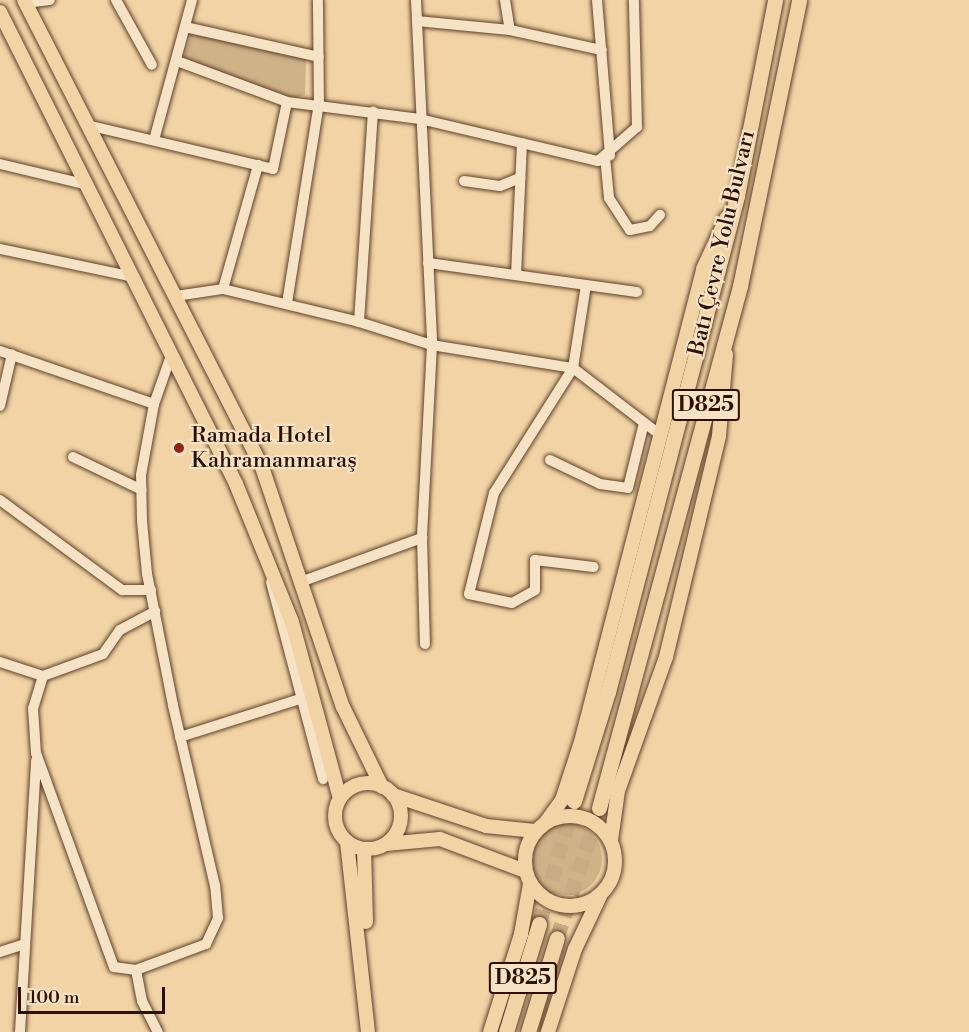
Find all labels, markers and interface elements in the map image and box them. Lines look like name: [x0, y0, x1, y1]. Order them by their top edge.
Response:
street label: Batı Çevre Yolu Bulvarı: [683, 128, 761, 358]
road number: D825: [672, 387, 740, 423]
place label: Ramada Hotel Kahramanmaraş: [191, 422, 357, 474]
marker: Ramada Hotel Kahramanmaraş: [172, 441, 186, 455]
road number: D825: [488, 960, 558, 996]
scale bar: [21, 975, 168, 1013]
text: 100 m: [29, 986, 80, 1009]

